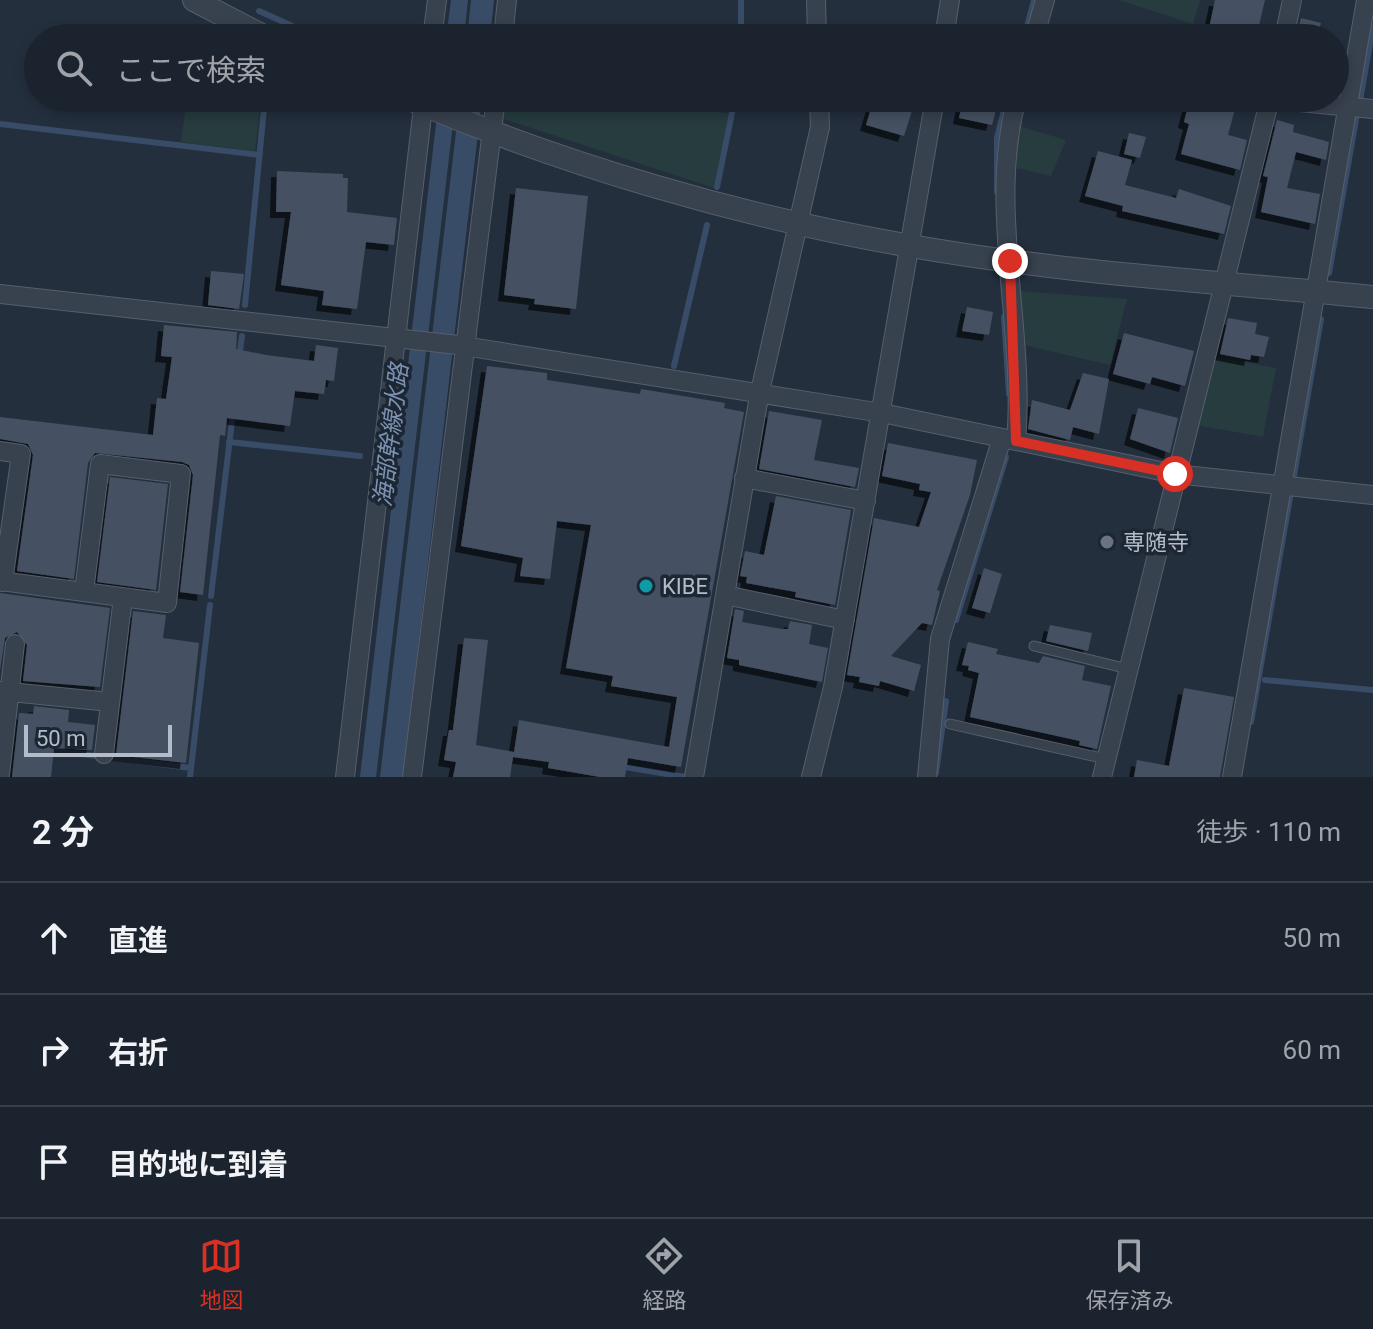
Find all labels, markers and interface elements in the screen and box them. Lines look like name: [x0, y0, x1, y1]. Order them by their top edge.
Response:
search box: [24, 24, 1349, 112]
icon: search: [52, 46, 96, 90]
text: ここで検索: [116, 53, 266, 88]
route end: [992, 243, 1028, 279]
water label: 海部幹線水路: [368, 360, 414, 508]
route start: [1157, 456, 1193, 492]
place label: 専随寺: [1123, 530, 1189, 555]
marker: 専随寺: [1098, 533, 1116, 551]
place label: KIBE: [662, 574, 708, 599]
marker: KIBE: [637, 577, 655, 595]
scale bar: [24, 721, 172, 757]
text: 50 m: [36, 726, 85, 751]
text: 2 分: [32, 812, 94, 852]
text: 徒歩 · 110 m: [1196, 817, 1341, 847]
icon: ahead: [32, 916, 76, 960]
text: 直進: [108, 923, 168, 958]
text: 50 m: [1283, 923, 1341, 953]
icon: right: [32, 1028, 76, 1072]
text: 右折: [108, 1035, 168, 1070]
text: 60 m: [1283, 1035, 1341, 1065]
icon: arrive: [32, 1140, 76, 1184]
text: 目的地に到着: [108, 1147, 288, 1182]
tab: 地図: [199, 1234, 244, 1314]
tab: 経路: [642, 1234, 687, 1314]
tab: 保存済み: [1085, 1234, 1174, 1314]

